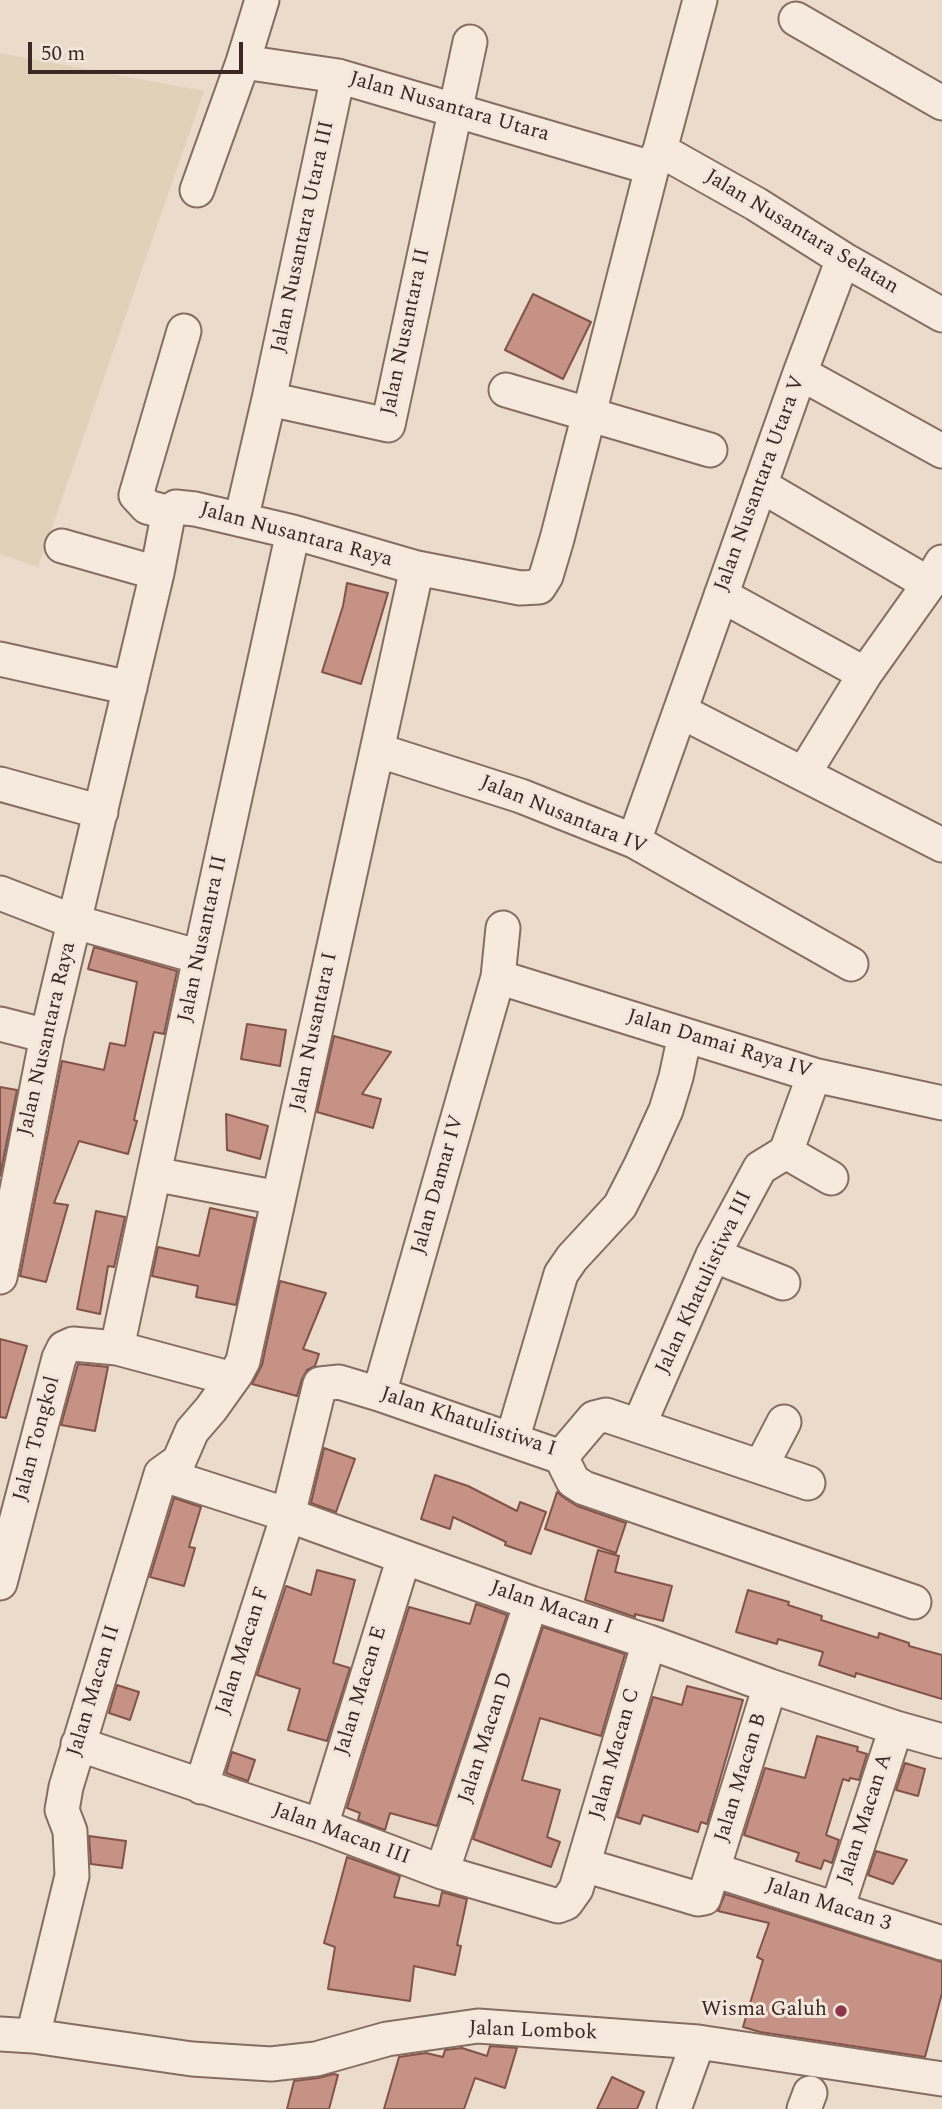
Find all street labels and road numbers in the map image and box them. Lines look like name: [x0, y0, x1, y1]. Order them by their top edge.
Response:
street label: Jalan Nusantara Utara: [346, 67, 552, 149]
street label: Jalan Nusantara Utara III: [267, 119, 341, 355]
street label: Jalan Nusantara Selatan: [700, 165, 902, 301]
street label: Jalan Nusantara II: [377, 246, 437, 418]
street label: Jalan Nusantara Utara V: [710, 373, 812, 595]
street label: Jalan Nusantara Raya: [197, 498, 395, 574]
street label: Jalan Nusantara IV: [476, 771, 650, 861]
street label: Jalan Nusantara II: [174, 853, 234, 1025]
street label: Jalan Nusantara Raya: [13, 940, 83, 1138]
street label: Jalan Nusantara I: [286, 950, 344, 1114]
street label: Jalan Damai Raya IV: [624, 1005, 814, 1085]
street label: Jalan Damar IV: [407, 1112, 471, 1258]
street label: Jalan Khatulistiwa III: [651, 1187, 759, 1379]
street label: Jalan Tongkol: [9, 1374, 67, 1504]
street label: Jalan Khatulistiwa I: [377, 1383, 559, 1463]
street label: Jalan Macan I: [486, 1576, 616, 1642]
street label: Jalan Macan F: [212, 1584, 276, 1718]
street label: Jalan Macan II: [63, 1622, 127, 1760]
street label: Jalan Macan E: [330, 1623, 394, 1759]
street label: Jalan Macan D: [454, 1669, 520, 1807]
street label: Jalan Macan C: [585, 1686, 647, 1822]
street label: Jalan Macan B: [710, 1710, 774, 1846]
street label: Jalan Macan A: [833, 1751, 899, 1887]
street label: Jalan Macan III: [269, 1798, 413, 1872]
street label: Jalan Macan 3: [762, 1874, 894, 1938]
street label: Jalan Lombok: [468, 2017, 598, 2047]

